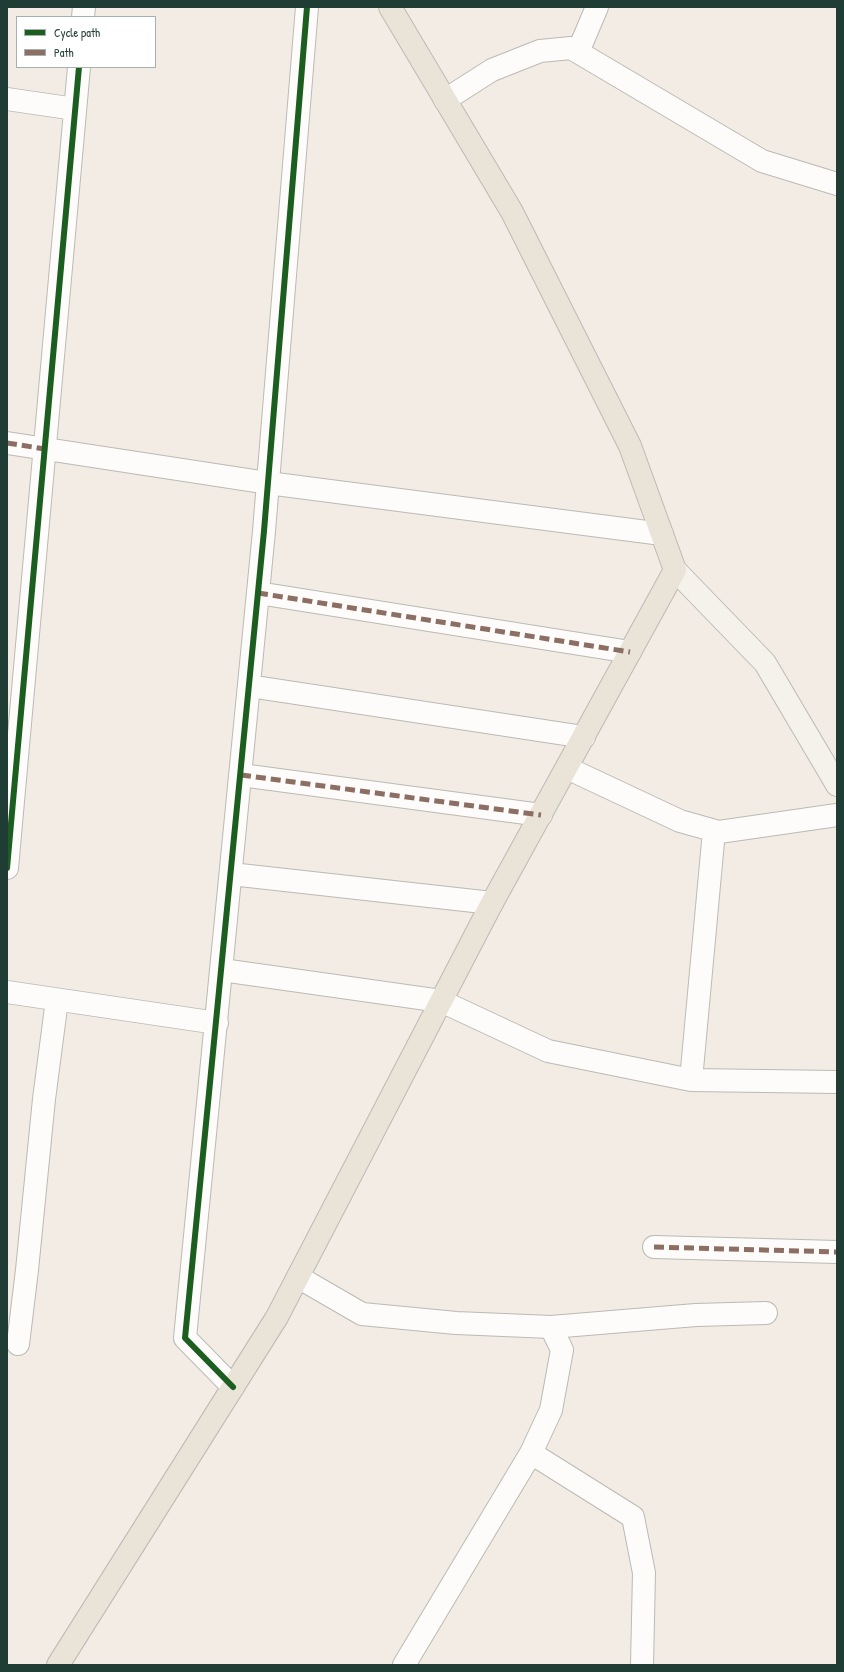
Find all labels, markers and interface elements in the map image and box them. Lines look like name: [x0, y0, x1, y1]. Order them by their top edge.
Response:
legend: [16, 16, 156, 68]
text: Cycle path: [54, 24, 100, 41]
text: Path: [54, 44, 74, 61]

